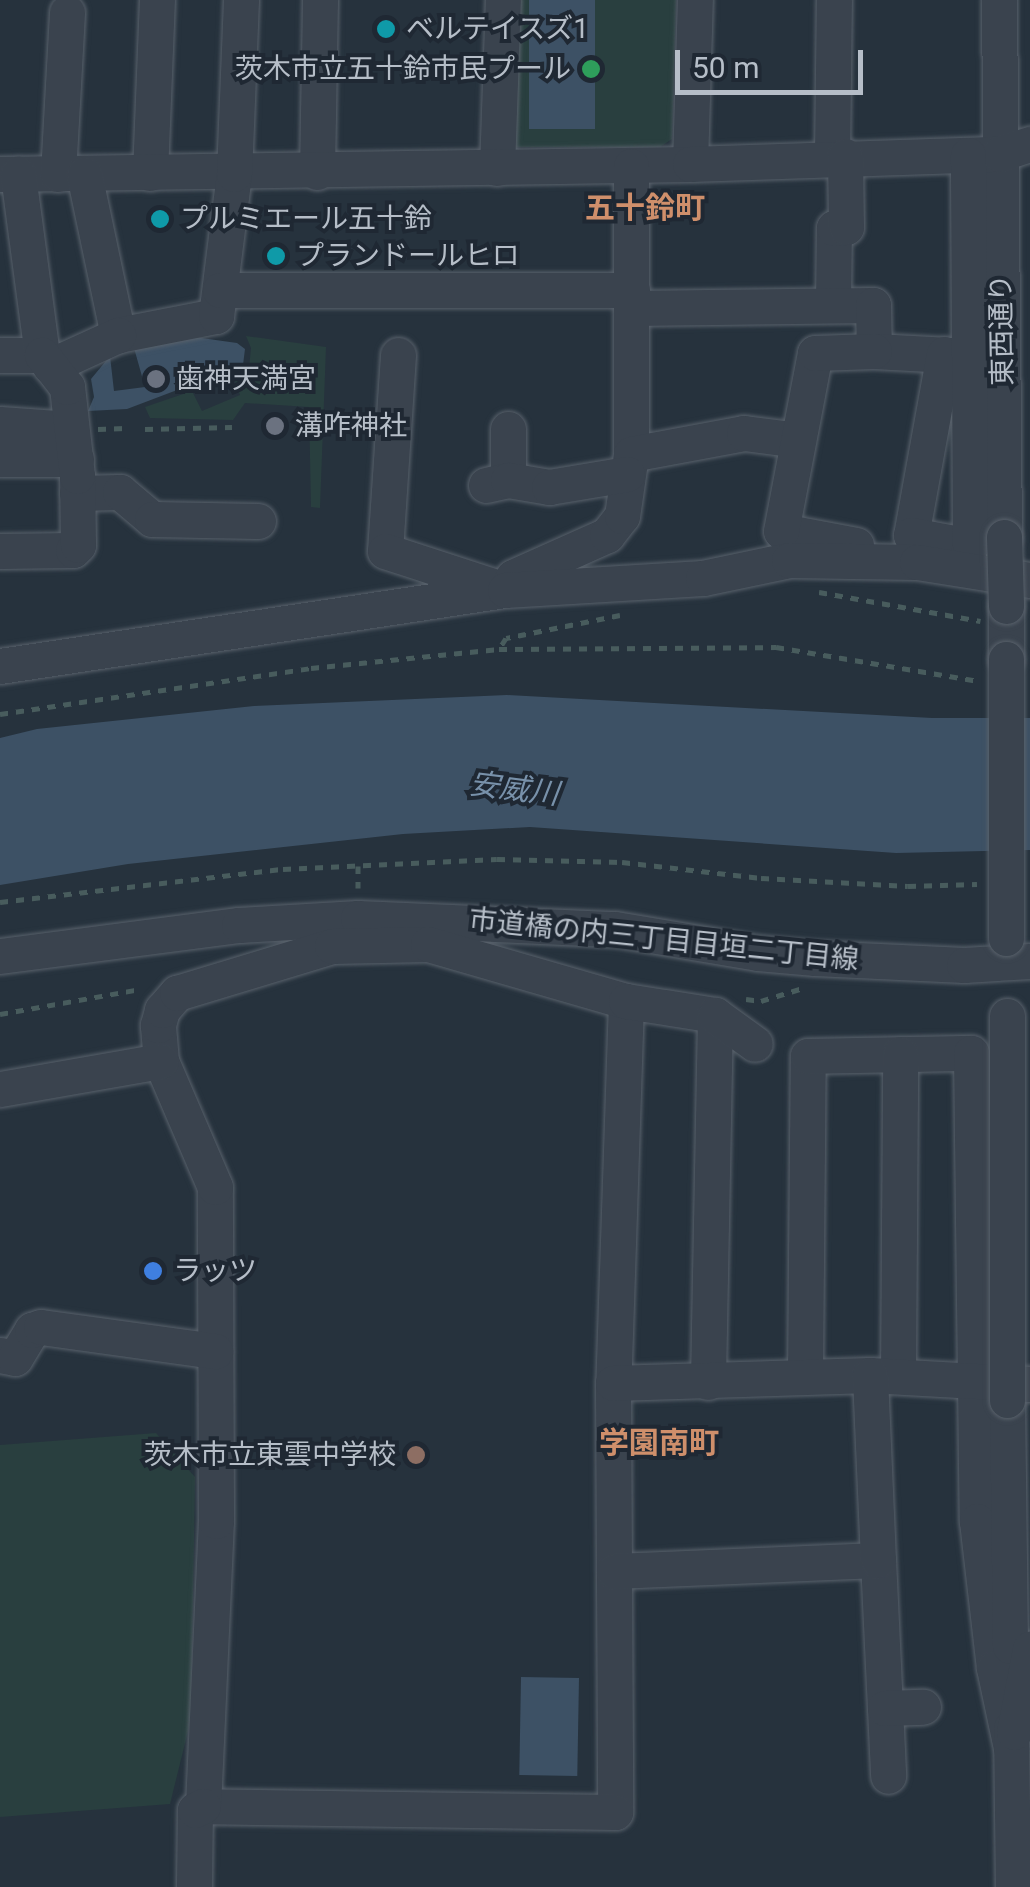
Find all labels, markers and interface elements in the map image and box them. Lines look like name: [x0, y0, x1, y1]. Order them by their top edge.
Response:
place label: ベルテイスズ1: [406, 12, 590, 46]
marker: ベルテイスズ1: [375, 18, 397, 40]
scale bar: [680, 30, 868, 92]
text: 50 m: [692, 50, 759, 85]
place label: 茨木市立五十鈴市民プール: [235, 52, 571, 86]
marker: 茨木市立五十鈴市民プール: [580, 58, 602, 80]
district label: 五十鈴町: [585, 190, 705, 226]
place label: プルミエール五十鈴: [180, 202, 432, 236]
marker: プルミエール五十鈴: [149, 208, 171, 230]
place label: プランドールヒロ: [296, 239, 520, 273]
marker: プランドールヒロ: [265, 245, 287, 267]
street label: 東西通り: [984, 274, 1020, 386]
place label: 歯神天満宮: [176, 362, 316, 396]
marker: 歯神天満宮: [145, 368, 167, 390]
place label: 溝咋神社: [295, 409, 407, 443]
marker: 溝咋神社: [264, 415, 286, 437]
water label: 安威川: [467, 766, 561, 812]
street label: 市道橋の内三丁目目垣二丁目線: [467, 903, 861, 977]
place label: ラッツ: [173, 1254, 257, 1288]
marker: ラッツ: [142, 1260, 164, 1282]
district label: 学園南町: [599, 1425, 719, 1461]
place label: 茨木市立東雲中学校: [144, 1438, 396, 1472]
marker: 茨木市立東雲中学校: [405, 1444, 427, 1466]

